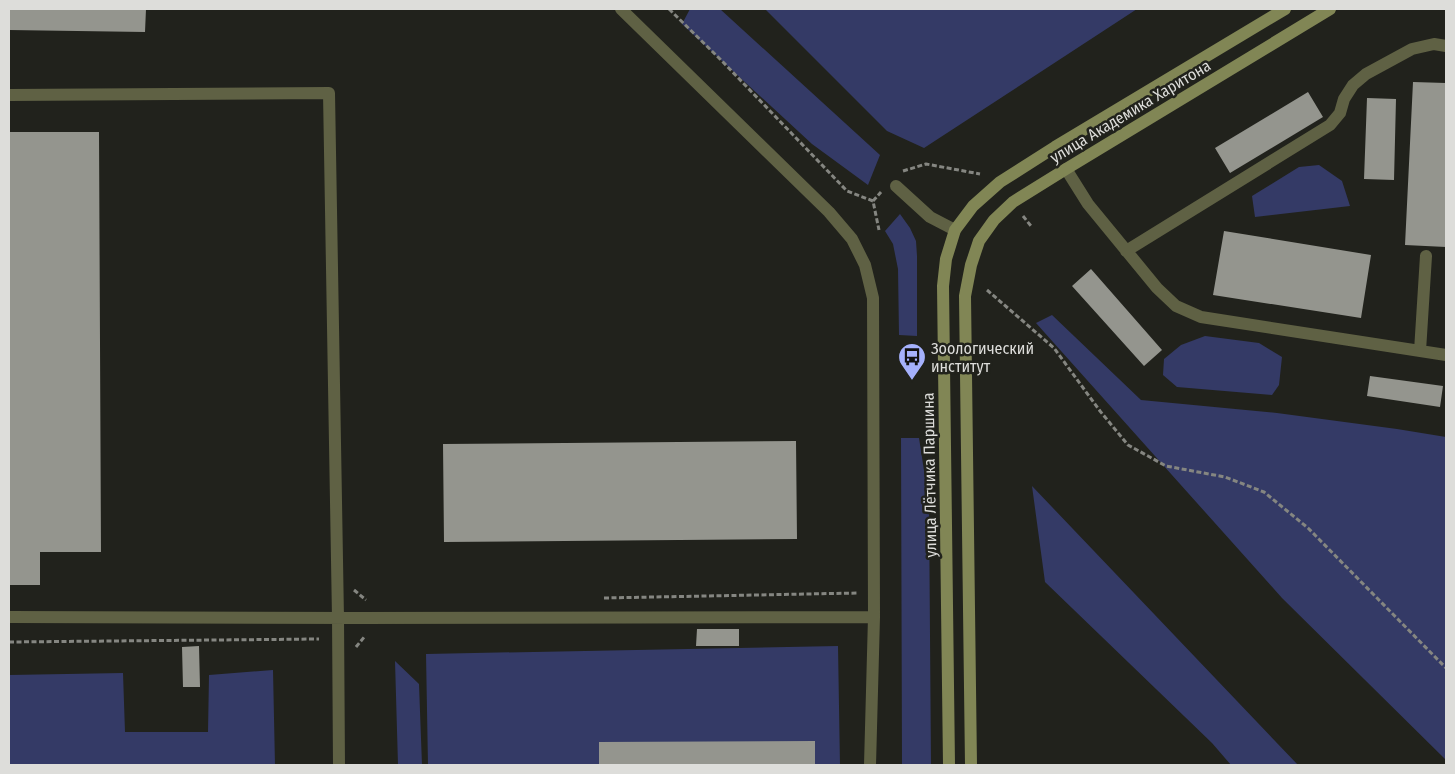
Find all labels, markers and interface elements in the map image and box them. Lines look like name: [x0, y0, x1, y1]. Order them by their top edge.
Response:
street label: улица Академика Харитона: [1046, 56, 1214, 167]
place label: Зоологический институт: [931, 339, 1034, 376]
bus stop icon: Зоологический институт: [897, 342, 927, 381]
street label: улица Лётчика Паршина: [919, 392, 940, 558]

